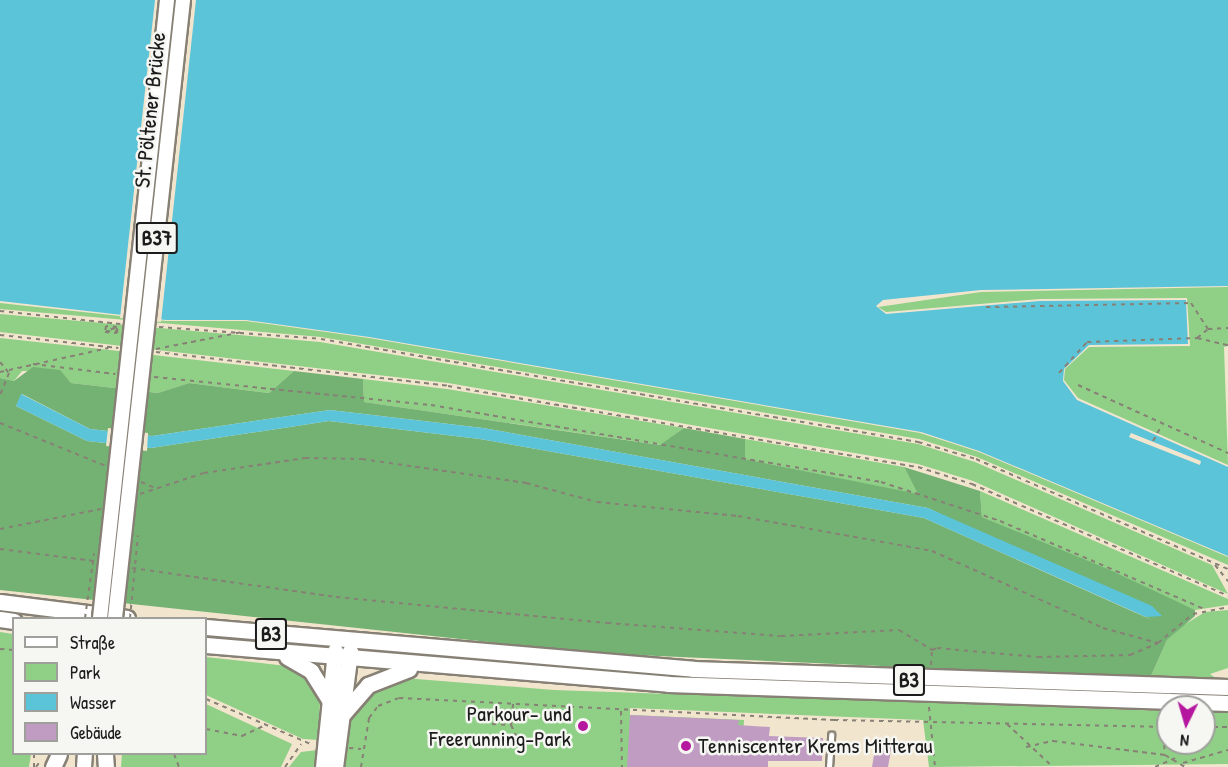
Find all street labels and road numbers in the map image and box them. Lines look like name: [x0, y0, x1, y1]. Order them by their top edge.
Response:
street label: St. Pöltener Brücke: [129, 31, 171, 189]
road number: B37: [134, 220, 180, 256]
road number: B3: [254, 616, 288, 652]
road number: B3: [892, 662, 926, 698]

